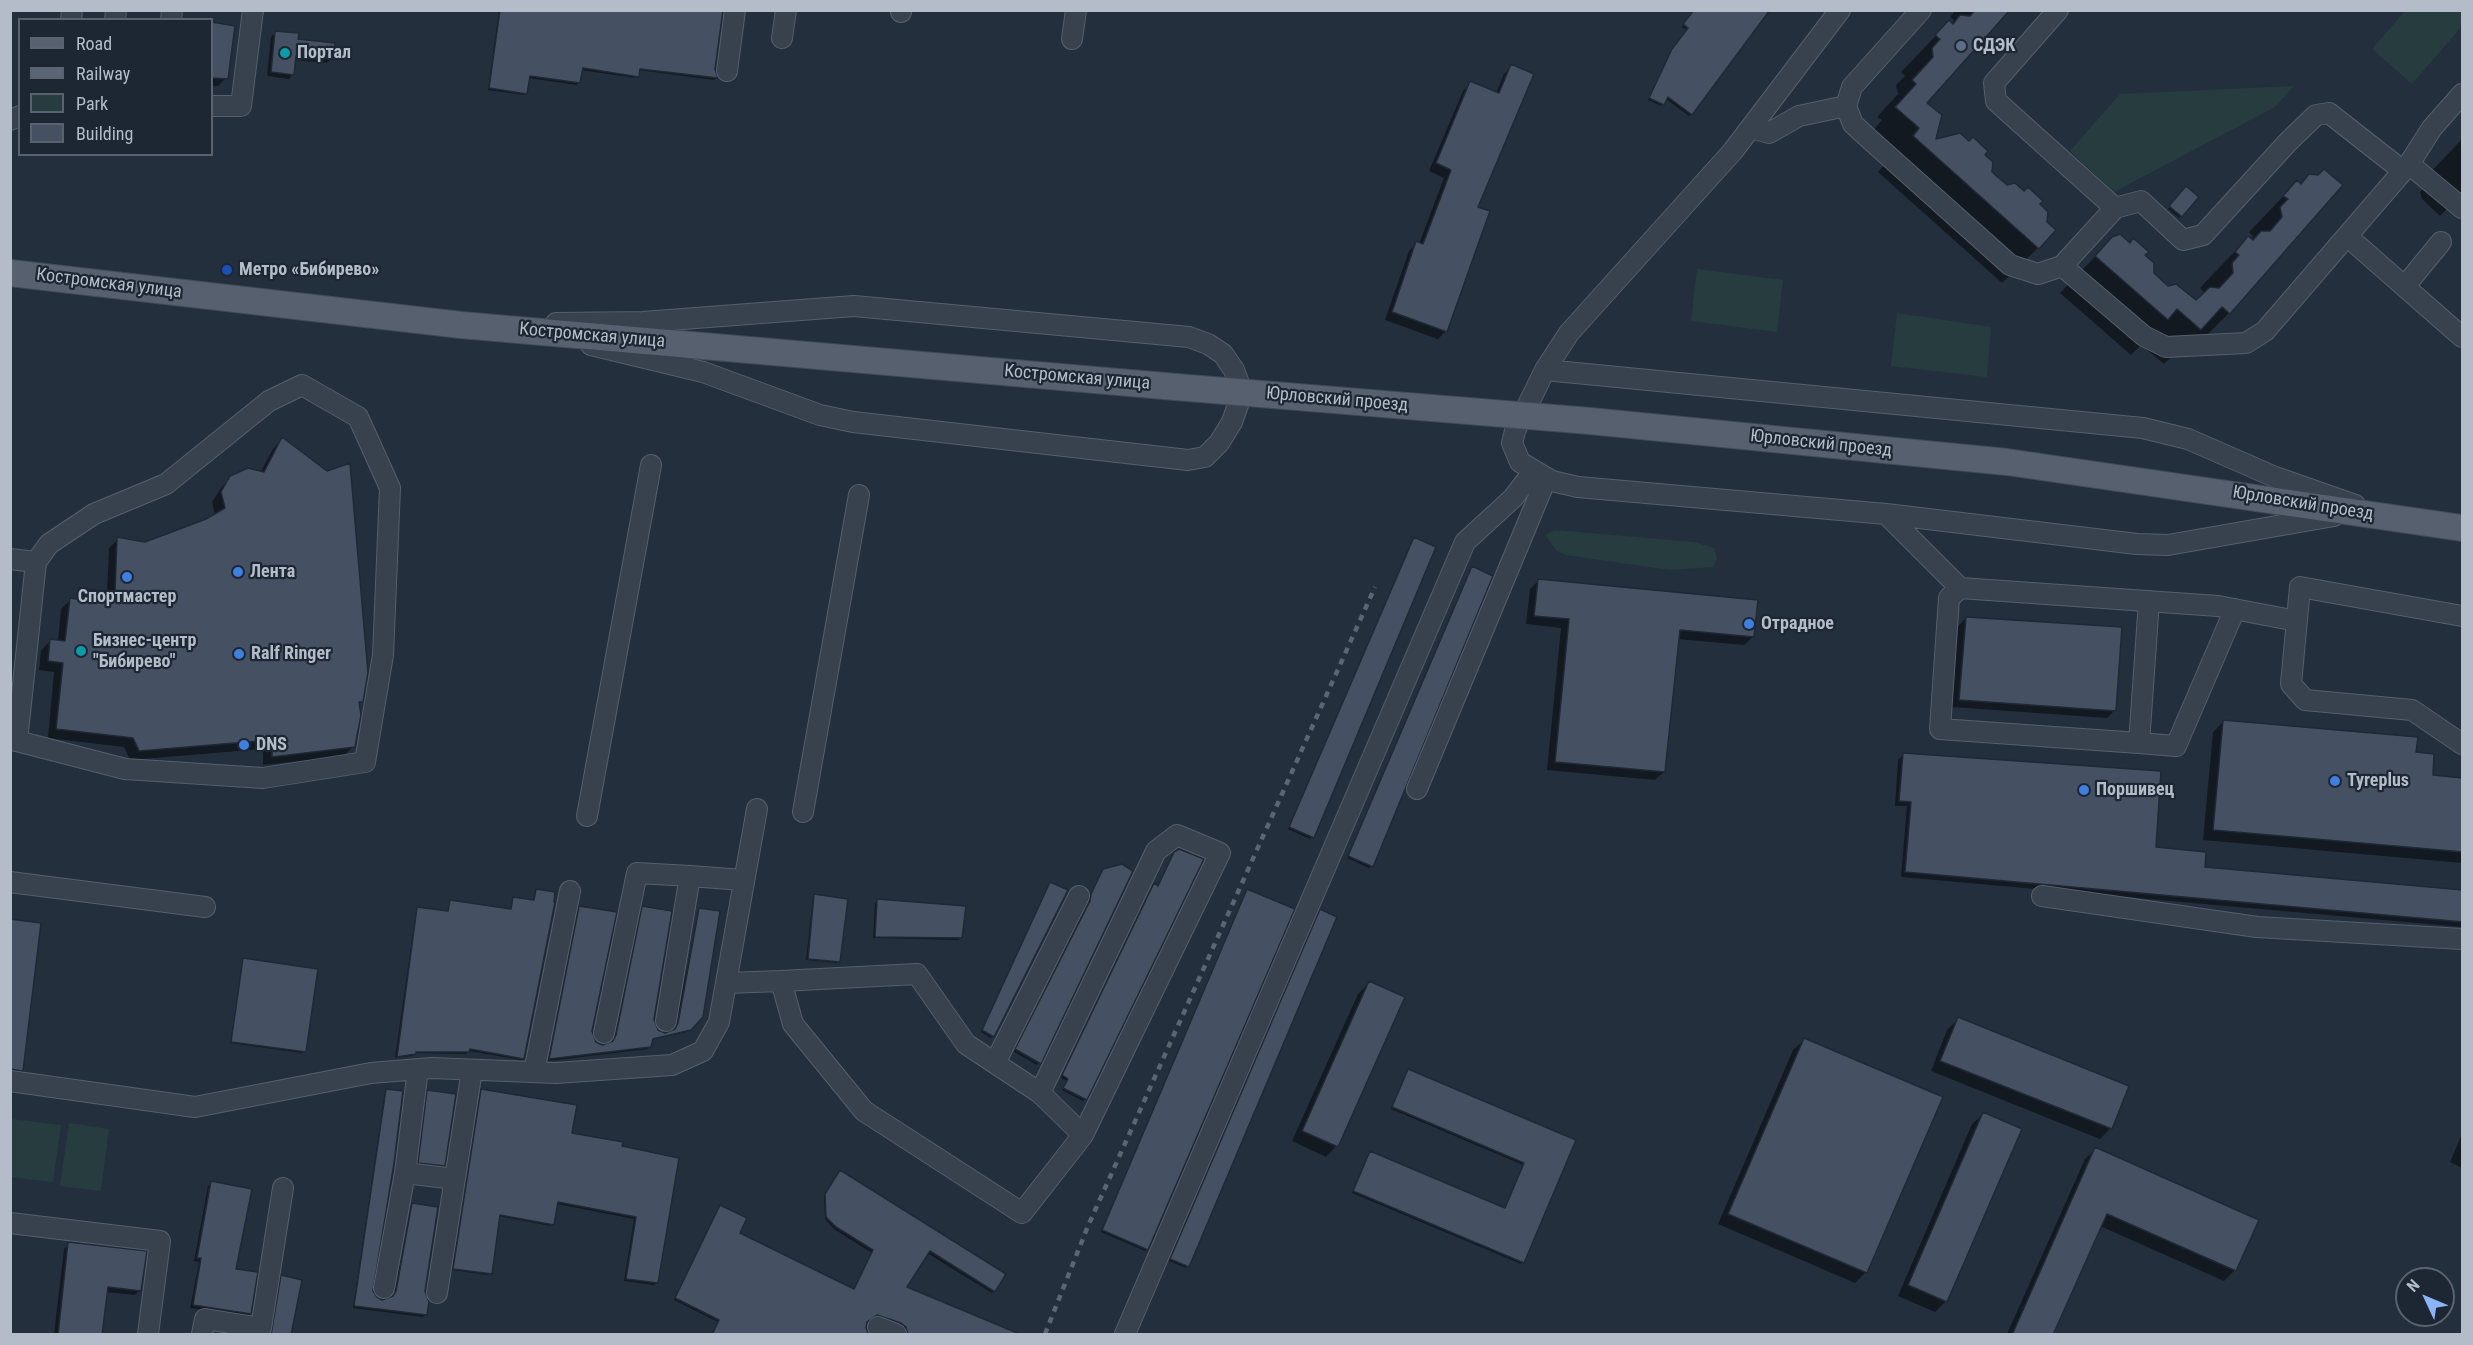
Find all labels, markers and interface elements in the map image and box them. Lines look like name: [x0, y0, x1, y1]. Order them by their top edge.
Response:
legend: [18, 18, 213, 156]
text: Road: [76, 33, 112, 54]
place label: СДЭК: [1973, 35, 2015, 57]
marker: СДЭК: [1954, 39, 1968, 53]
place label: Портал: [297, 42, 351, 64]
marker: Портал: [278, 46, 292, 60]
text: Railway: [76, 63, 130, 84]
text: Park: [76, 93, 108, 114]
text: Building: [76, 123, 133, 144]
place label: Метро «Бибирево»: [239, 259, 379, 281]
marker: Метро «Бибирево»: [220, 263, 234, 277]
street label: Костромская улица: [35, 264, 183, 304]
street label: Костромская улица: [518, 319, 666, 353]
street label: Костромская улица: [1003, 361, 1151, 395]
street label: Юрловский проезд: [1265, 383, 1409, 417]
street label: Юрловский проезд: [1749, 426, 1893, 462]
street label: Юрловский проезд: [2231, 482, 2375, 526]
place label: Лента: [250, 561, 295, 583]
marker: Лента: [231, 565, 245, 579]
marker: Спортмастер: [120, 570, 134, 584]
place label: Спортмастер: [78, 586, 176, 608]
place label: Отрадное: [1761, 613, 1834, 635]
marker: Отрадное: [1742, 617, 1756, 631]
place label: Бизнес-центр "Бибирево": [93, 630, 196, 672]
place label: Ralf Ringer: [251, 643, 331, 665]
marker: Бизнес-центр "Бибирево": [74, 644, 88, 658]
marker: Ralf Ringer: [232, 647, 246, 661]
place label: DNS: [256, 734, 287, 756]
marker: DNS: [237, 738, 251, 752]
place label: Tyreplus: [2347, 770, 2409, 792]
marker: Tyreplus: [2328, 774, 2342, 788]
place label: Поршивец: [2096, 779, 2174, 801]
marker: Поршивец: [2077, 783, 2091, 797]
north arrow: [2395, 1267, 2455, 1327]
text: N: [2403, 1275, 2423, 1296]

